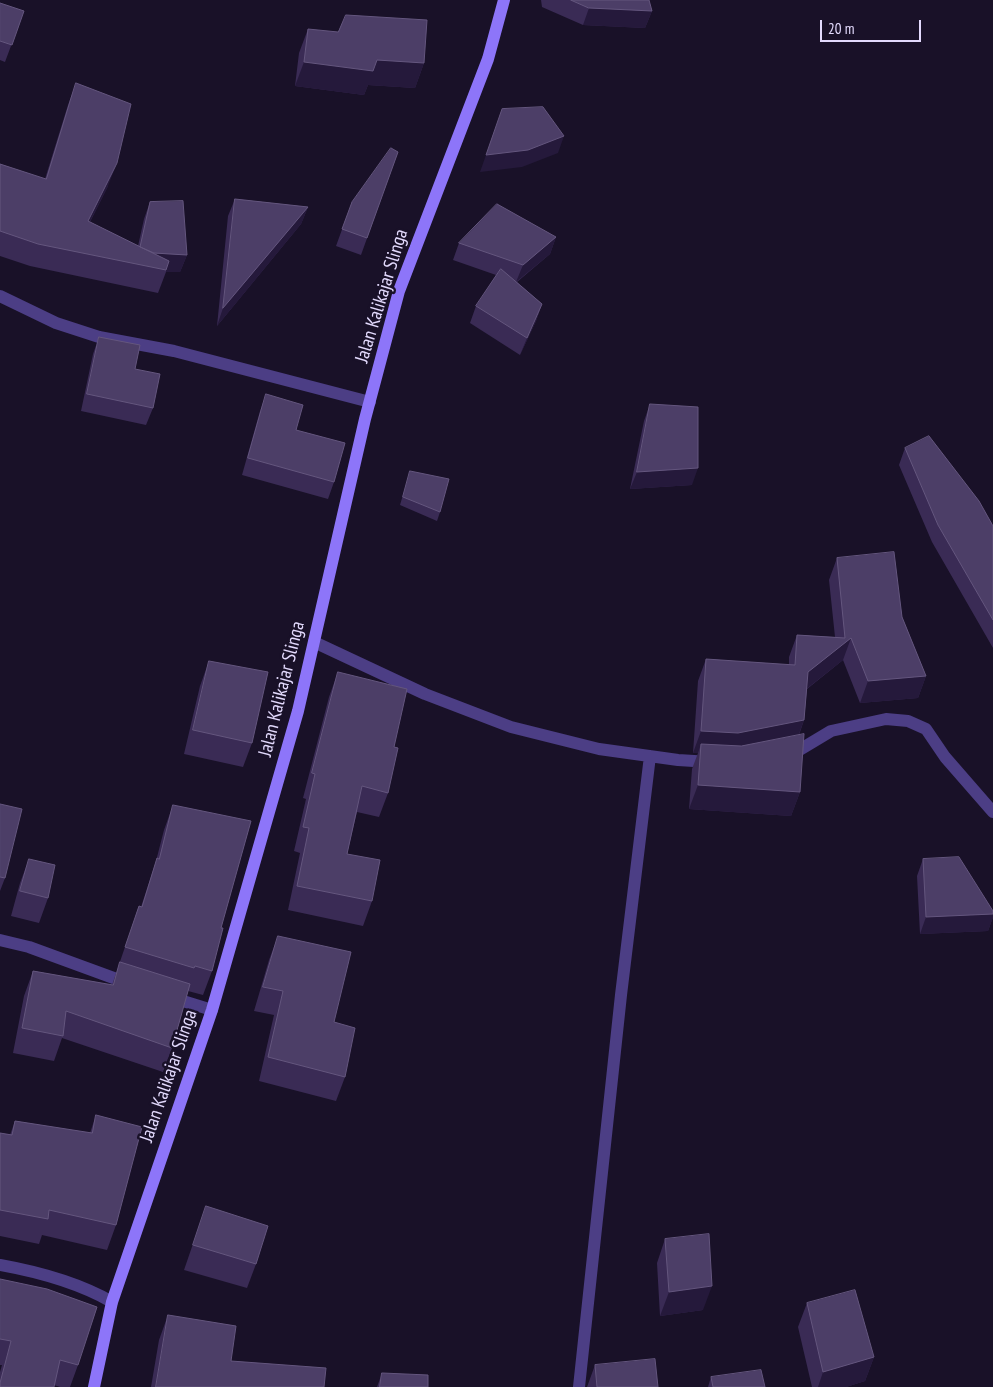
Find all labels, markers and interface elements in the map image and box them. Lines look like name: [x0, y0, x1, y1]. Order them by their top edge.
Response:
scale bar: [823, 10, 924, 42]
text: 20 m: [828, 19, 854, 38]
street label: Jalan Kalikajar Slinga: [351, 226, 413, 366]
street label: Jalan Kalikajar Slinga: [254, 619, 310, 759]
street label: Jalan Kalikajar Slinga: [136, 1007, 202, 1145]

